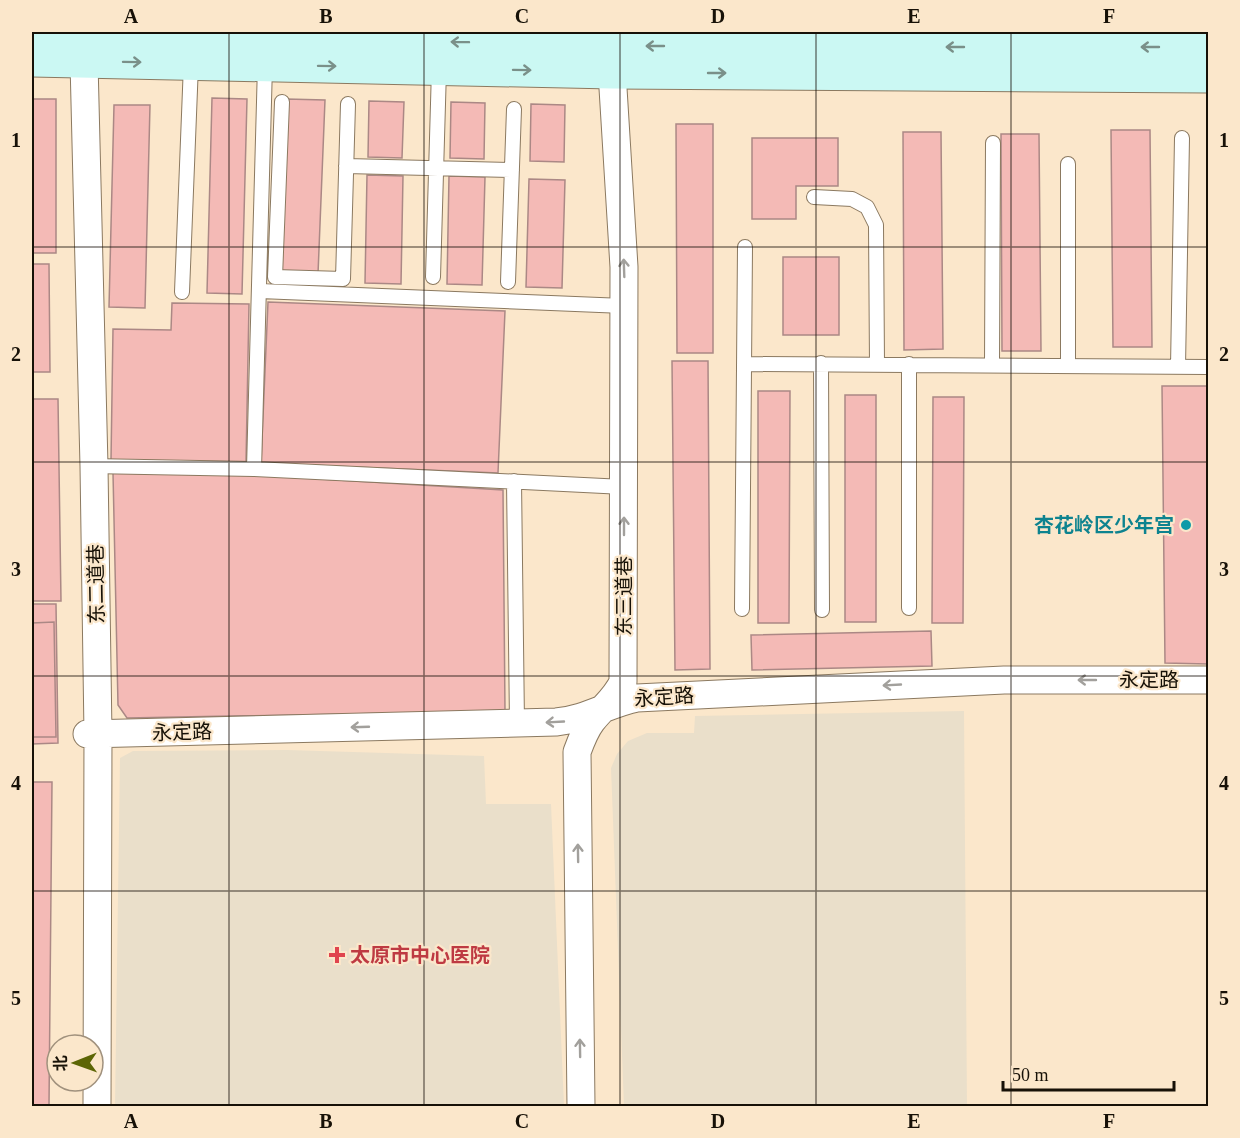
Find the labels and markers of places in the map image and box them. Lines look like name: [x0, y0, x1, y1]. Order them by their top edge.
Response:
place label: 杏花岭区少年宫: [1034, 514, 1174, 536]
marker: 杏花岭区少年宫: [1179, 518, 1193, 532]
place label: 太原市中心医院: [350, 944, 490, 966]
marker: 太原市中心医院: [328, 946, 346, 964]

